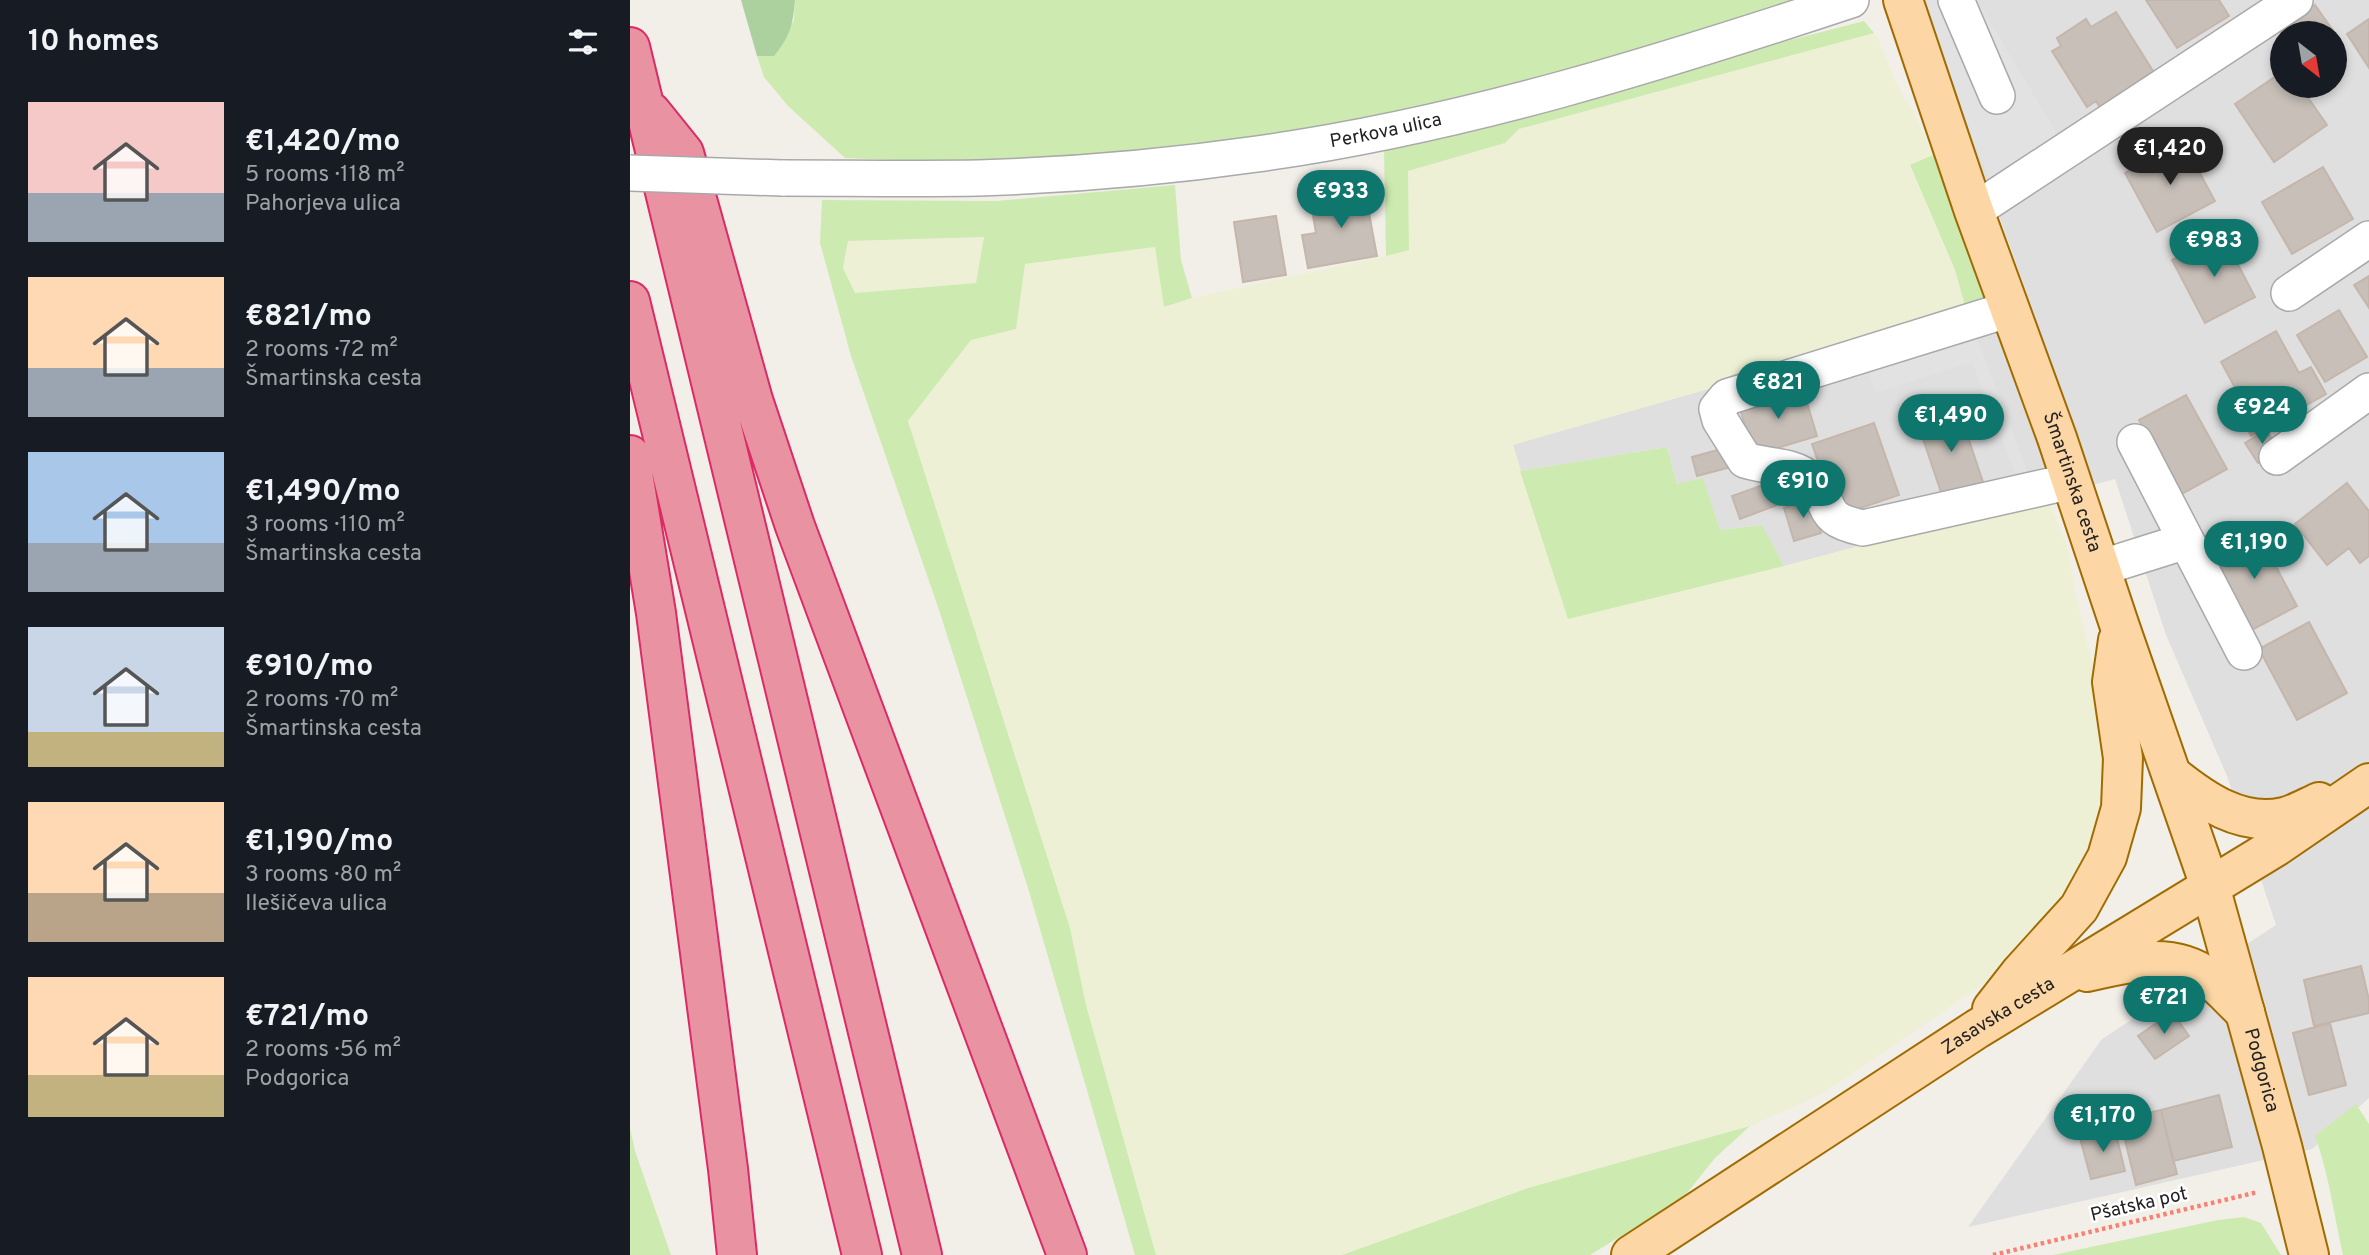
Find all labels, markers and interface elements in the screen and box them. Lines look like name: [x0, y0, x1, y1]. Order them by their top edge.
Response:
north arrow: [2270, 21, 2347, 98]
map controls: [2270, 21, 2347, 98]
icon: filters: [564, 23, 602, 61]
text: 10 homes: [28, 24, 159, 61]
street label: Perkova ulica: [1328, 108, 1444, 154]
text: €1,420/mo: [245, 124, 400, 161]
pin: €1,420: [2113, 128, 2227, 187]
icon: home: [84, 130, 168, 214]
text: €1,420: [2133, 135, 2207, 164]
text: 5 rooms · 118 m²: [245, 161, 404, 190]
pin: €933: [1300, 170, 1382, 230]
text: €933: [1313, 178, 1369, 207]
text: Pahorjeva ulica: [245, 190, 401, 219]
pin: €983: [2173, 219, 2255, 279]
text: €983: [2186, 227, 2243, 256]
text: €821/mo: [245, 299, 372, 336]
icon: home: [84, 305, 168, 389]
text: 2 rooms · 72 m²: [245, 336, 398, 365]
pin: €821: [1737, 362, 1819, 421]
text: Šmartinska cesta: [245, 365, 422, 394]
text: €821: [1752, 369, 1804, 398]
pin: €924: [2221, 386, 2303, 446]
pin: €1,490: [1894, 394, 2008, 454]
text: €924: [2233, 394, 2291, 423]
text: €1,490: [1914, 402, 1988, 431]
street label: Šmartinska cesta: [2037, 409, 2106, 555]
pin: €910: [1762, 461, 1844, 520]
text: €910: [1776, 468, 1830, 497]
text: €1,490/mo: [245, 474, 401, 511]
icon: home: [84, 480, 168, 564]
text: 3 rooms · 110 m²: [245, 511, 405, 540]
pin: €1,190: [2197, 522, 2311, 581]
text: €1,190: [2220, 529, 2288, 558]
text: Šmartinska cesta: [245, 540, 422, 569]
text: €910/mo: [245, 649, 373, 686]
icon: home: [84, 655, 168, 739]
text: 2 rooms · 70 m²: [245, 686, 398, 715]
text: Šmartinska cesta: [245, 715, 422, 744]
text: €1,190/mo: [245, 824, 393, 861]
icon: home: [84, 830, 168, 914]
text: 3 rooms · 80 m²: [245, 861, 401, 890]
text: Ilešičeva ulica: [245, 890, 387, 919]
street label: Zasavska cesta: [1937, 972, 2059, 1061]
pin: €721: [2123, 976, 2205, 1036]
text: €721: [2139, 984, 2189, 1013]
text: €721/mo: [245, 999, 369, 1036]
icon: home: [84, 1005, 168, 1089]
street label: Podgorica: [2238, 1026, 2284, 1115]
text: 2 rooms · 56 m²: [245, 1036, 401, 1065]
text: Podgorica: [245, 1065, 349, 1094]
pin: €1,170: [2046, 1094, 2160, 1154]
text: €1,170: [2070, 1102, 2136, 1131]
street label: Pšatska pot: [2088, 1182, 2190, 1228]

